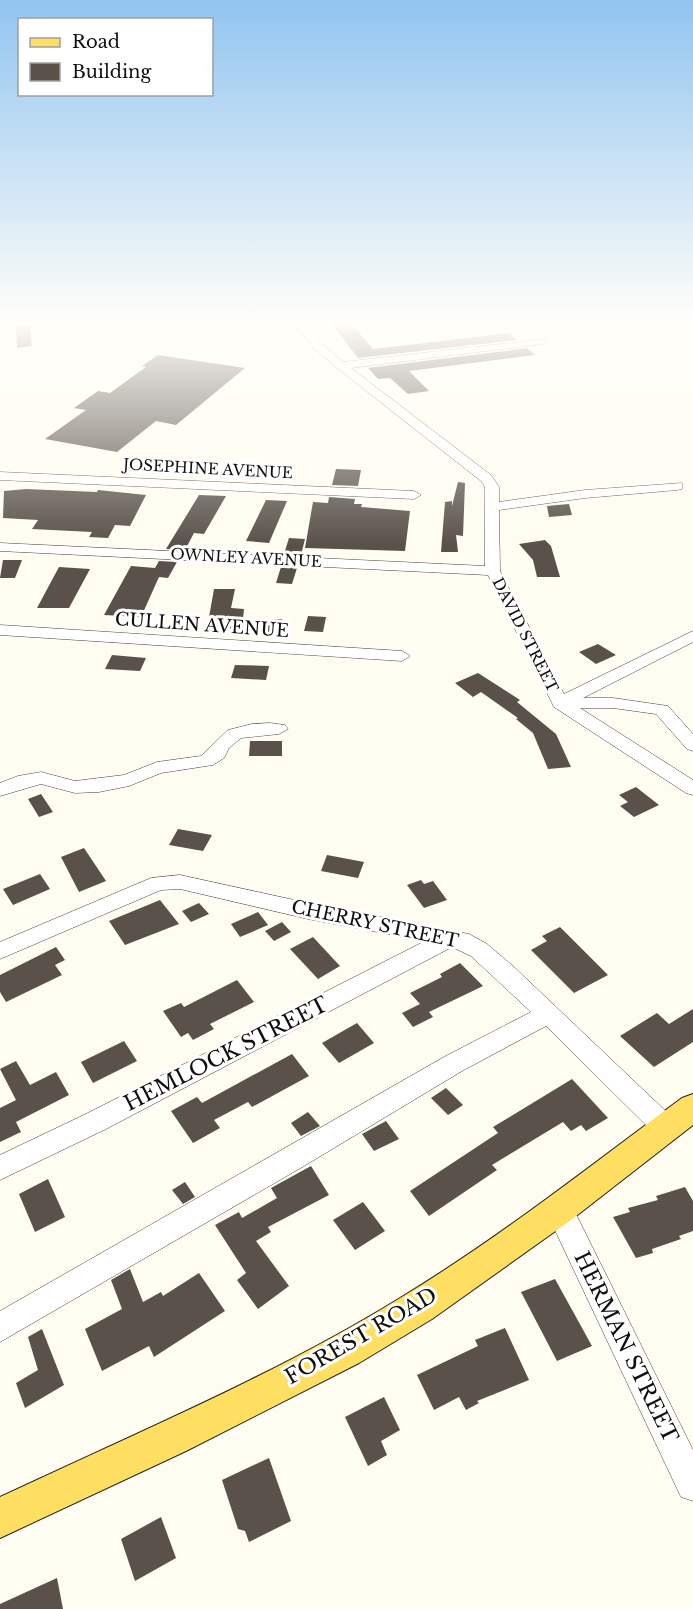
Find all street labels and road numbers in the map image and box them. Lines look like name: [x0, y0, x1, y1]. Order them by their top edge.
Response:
street label: JOSEPHINE AVENUE: [121, 454, 293, 482]
street label: OWNLEY AVENUE: [170, 544, 322, 571]
street label: DAVID STREET: [488, 574, 563, 695]
street label: CULLEN AVENUE: [114, 608, 290, 642]
street label: CHERRY STREET: [289, 896, 461, 953]
street label: HEMLOCK STREET: [120, 991, 332, 1117]
street label: HERMAN STREET: [568, 1247, 684, 1447]
street label: FOREST ROAD: [280, 1282, 442, 1390]

